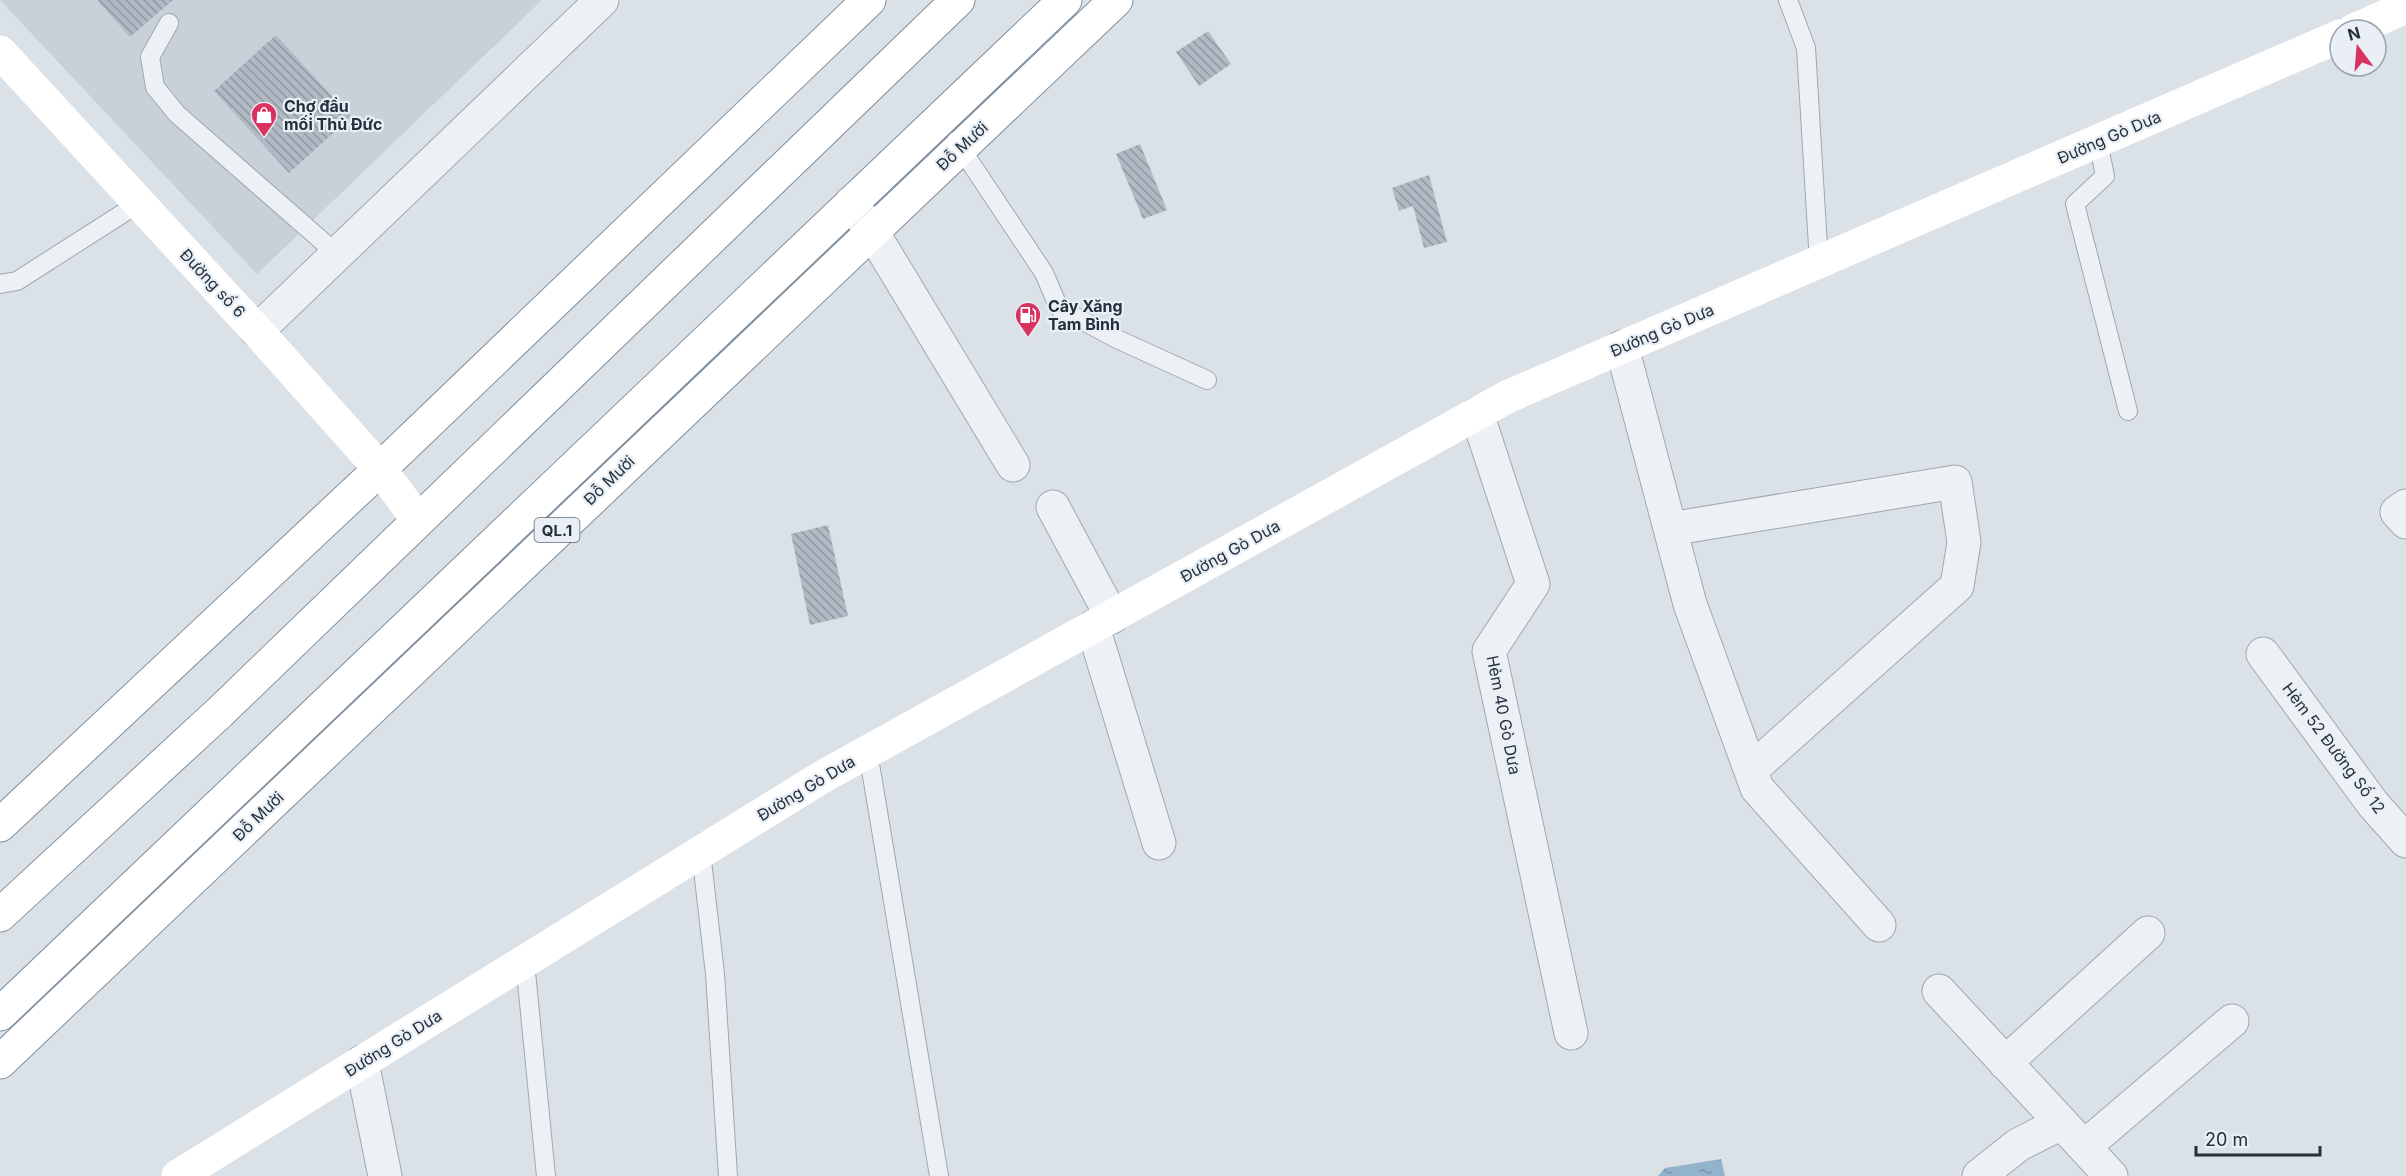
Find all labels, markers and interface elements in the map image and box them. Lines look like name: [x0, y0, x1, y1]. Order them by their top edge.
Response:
north arrow: [2328, 18, 2388, 78]
text: N: [2345, 22, 2362, 45]
place label: Chợ đầu mối Thủ Đức: [284, 96, 382, 134]
shop icon: Chợ đầu mối Thủ Đức: [249, 100, 279, 138]
street label: Đường Gò Dưa: [2054, 106, 2164, 168]
street label: Đỗ Mười: [932, 117, 992, 175]
street label: Đường số 6: [176, 244, 250, 322]
place label: Cây Xăng Tam Bình: [1048, 296, 1123, 334]
street label: Đường Gò Dưa: [1607, 299, 1717, 361]
fuel station icon: Cây Xăng Tam Bình: [1013, 300, 1043, 338]
street label: Đỗ Mười: [579, 451, 639, 509]
street label: Đường Gò Dưa: [1177, 515, 1283, 587]
road number: QL.1: [534, 518, 580, 542]
street label: Hẻm 40 Gò Dưa: [1483, 654, 1525, 776]
street label: Hẻm 52 Đường Số 12: [2278, 679, 2390, 817]
street label: Đường Gò Dưa: [753, 751, 859, 825]
street label: Đỗ Mười: [228, 787, 288, 845]
street label: Đường Gò Dưa: [341, 1005, 445, 1081]
scale bar: [2196, 1119, 2320, 1157]
text: 20 m: [2205, 1129, 2248, 1150]

